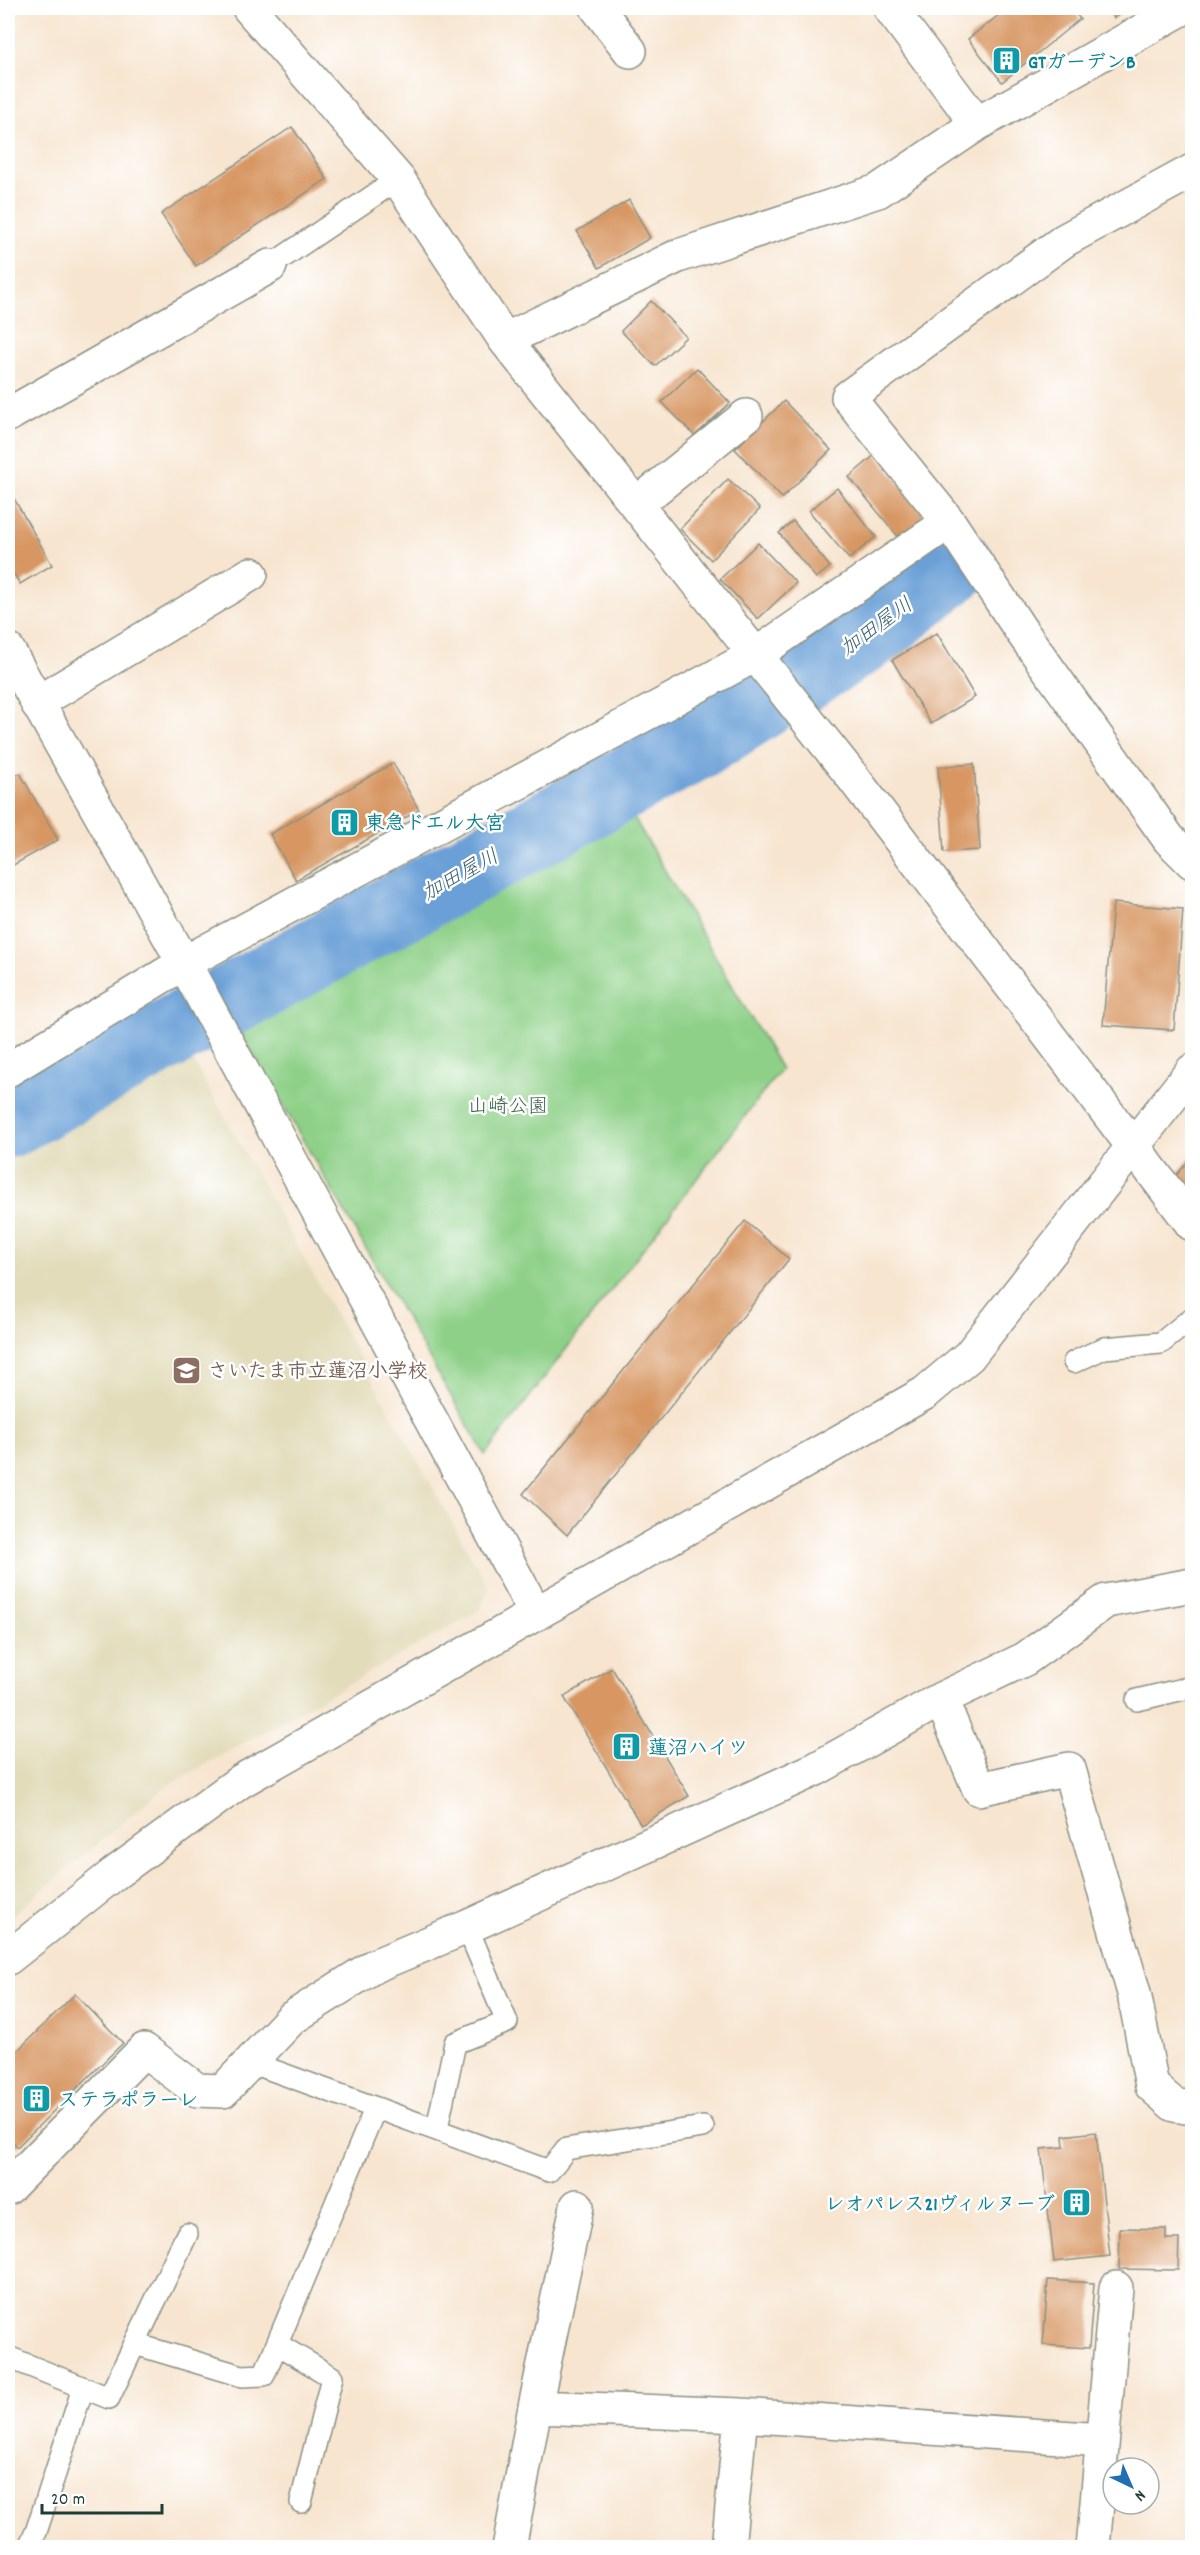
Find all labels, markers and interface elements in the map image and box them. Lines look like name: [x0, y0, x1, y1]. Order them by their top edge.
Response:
building icon: GTガーデンB: [991, 45, 1023, 77]
place label: GTガーデンB: [1028, 50, 1136, 78]
water label: 加田屋川: [835, 592, 921, 665]
building icon: 東急ドエル大宮: [328, 806, 360, 838]
place label: 東急ドエル大宮: [365, 811, 505, 839]
water label: 加田屋川: [417, 843, 505, 910]
park label: 山崎公園: [468, 1094, 548, 1122]
school or university icon: さいたま市立蓮沼小学校: [171, 1354, 203, 1386]
place label: さいたま市立蓮沼小学校: [208, 1359, 428, 1387]
building icon: 蓮沼ハイツ: [611, 1731, 643, 1763]
place label: 蓮沼ハイツ: [648, 1736, 748, 1764]
building icon: ステラポラーレ: [21, 2083, 53, 2115]
place label: ステラポラーレ: [58, 2088, 198, 2116]
building icon: レオパレス21ヴィルヌーブ: [1060, 2187, 1092, 2219]
place label: レオパレス21ヴィルヌーブ: [824, 2192, 1055, 2220]
north arrow: [1101, 2456, 1161, 2516]
scale bar: [42, 2477, 162, 2515]
text: N: [1129, 2484, 1151, 2506]
text: 20 m: [51, 2488, 85, 2513]

